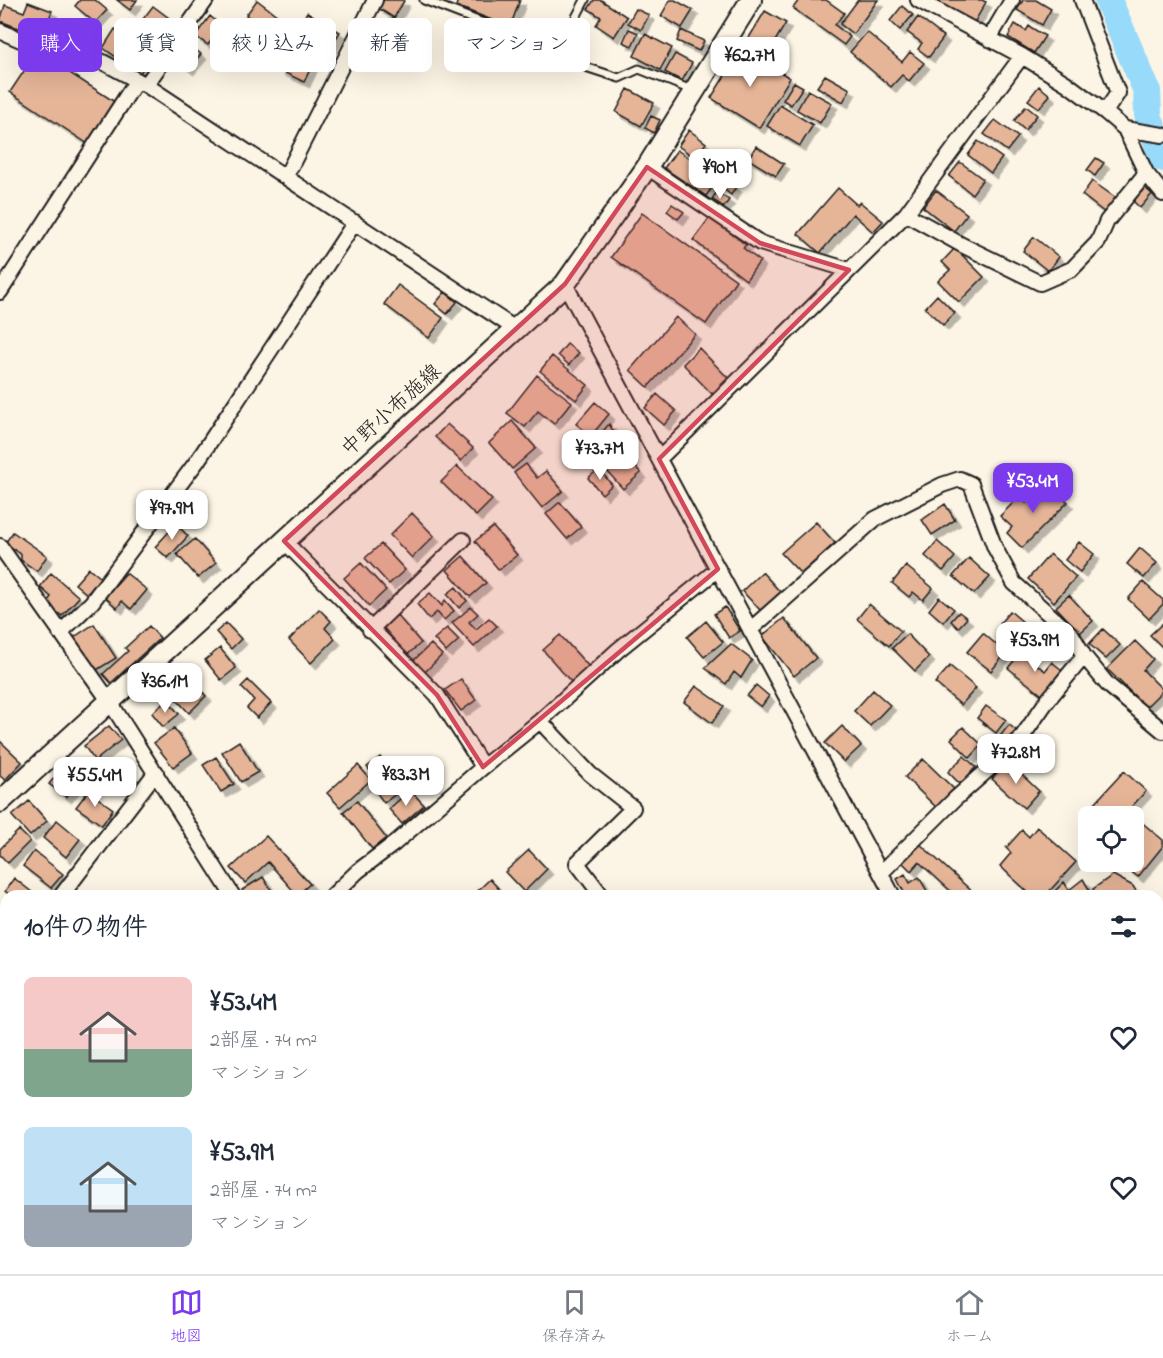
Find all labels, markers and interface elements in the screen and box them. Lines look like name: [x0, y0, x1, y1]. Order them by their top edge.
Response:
chip: 購入: [18, 18, 102, 72]
chip: 賃貸: [114, 18, 198, 72]
chip: 絞り込み: [210, 18, 336, 72]
chip: 新着: [348, 18, 432, 72]
chip: マンション: [444, 18, 590, 72]
pin: ¥62.7M: [701, 37, 799, 88]
text: ¥62.7M: [725, 42, 776, 71]
pin: ¥90M: [684, 149, 756, 200]
text: ¥90M: [703, 154, 737, 183]
street label: 中野小布施線: [335, 358, 449, 464]
pin: ¥73.7M: [551, 430, 649, 481]
text: ¥73.7M: [576, 435, 624, 464]
pin: ¥53.4M: [984, 463, 1082, 514]
text: ¥53.4M: [1007, 468, 1059, 497]
pin: ¥97.9M: [123, 490, 221, 541]
text: ¥97.9M: [150, 495, 194, 524]
pin: ¥53.9M: [986, 622, 1084, 673]
text: ¥53.9M: [1010, 627, 1060, 656]
pin: ¥36.1M: [116, 663, 214, 714]
text: ¥36.1M: [141, 668, 189, 697]
pin: ¥72.8M: [967, 734, 1065, 785]
text: ¥72.8M: [991, 739, 1041, 768]
pin: ¥83.3M: [357, 756, 455, 807]
pin: ¥55.4M: [46, 757, 144, 808]
text: ¥83.3M: [382, 761, 430, 790]
text: ¥55.4M: [67, 762, 123, 791]
map controls: [1078, 806, 1144, 872]
button: locate: [1078, 806, 1144, 872]
text: 10件の物件: [24, 910, 148, 948]
icon: filters: [1107, 910, 1140, 943]
text: ¥53.4M: [210, 985, 278, 1023]
icon: home: [72, 1001, 144, 1073]
icon: heart: [1107, 1021, 1140, 1054]
text: 2部屋 · 74 m²: [210, 1027, 317, 1056]
text: マンション: [210, 1060, 309, 1089]
text: ¥53.9M: [210, 1135, 275, 1173]
icon: home: [72, 1151, 144, 1223]
icon: heart: [1107, 1171, 1140, 1204]
text: 2部屋 · 74 m²: [210, 1177, 317, 1206]
text: マンション: [210, 1210, 309, 1239]
tab: 地図: [170, 1286, 203, 1349]
tab: 保存済み: [542, 1286, 606, 1349]
tab: ホーム: [946, 1286, 993, 1349]

